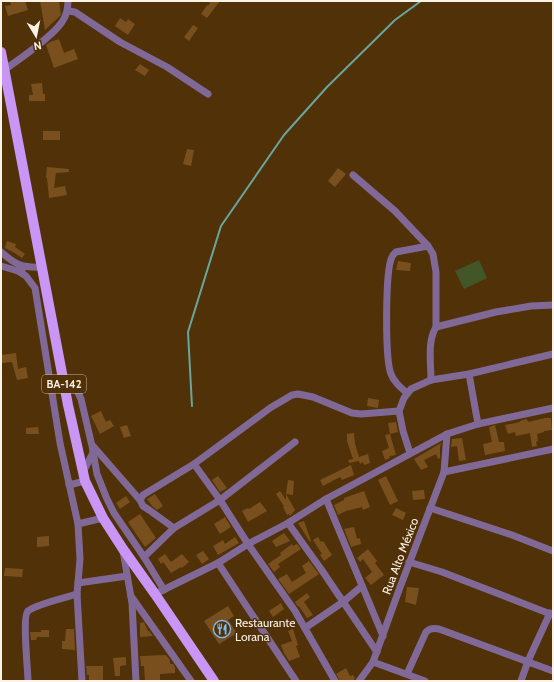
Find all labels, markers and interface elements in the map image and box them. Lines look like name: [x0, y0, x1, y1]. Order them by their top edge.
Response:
north arrow: [16, 16, 56, 56]
text: N: [33, 38, 43, 53]
road number: BA-142: [42, 375, 86, 393]
street label: Rua Alto México: [378, 515, 422, 597]
place label: Restaurante Lorana: [235, 615, 295, 644]
restaurant icon: Restaurante Lorana: [212, 619, 232, 639]

